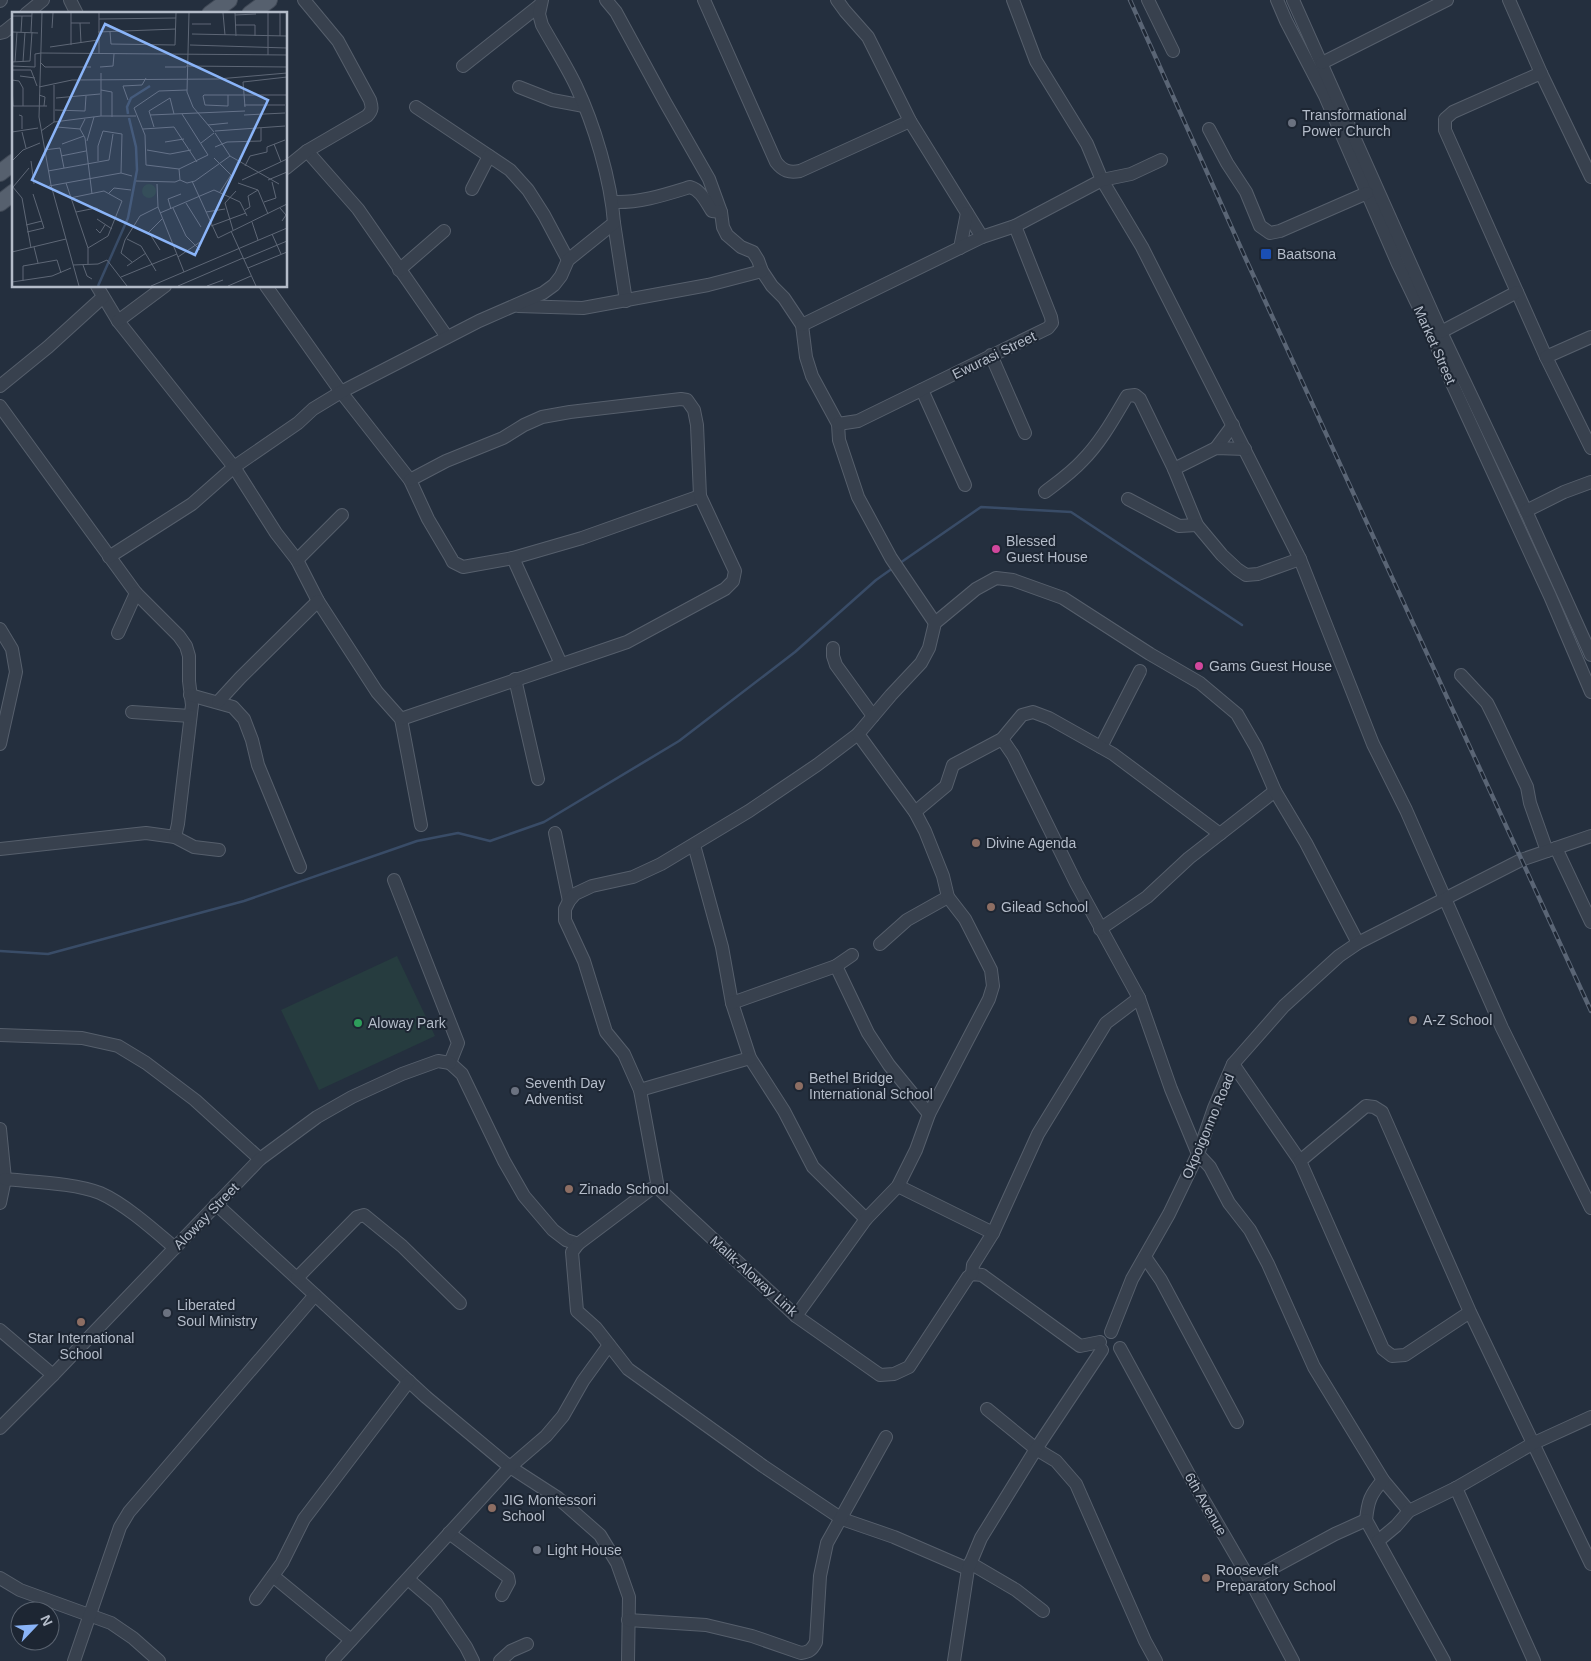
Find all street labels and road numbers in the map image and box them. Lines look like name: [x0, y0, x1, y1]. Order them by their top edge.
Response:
street label: Market Street: [1411, 303, 1459, 387]
street label: Ewurasi Street: [950, 328, 1039, 382]
street label: Okpoigonno Road: [1179, 1071, 1237, 1181]
street label: Aloway Street: [170, 1179, 242, 1253]
street label: Malik-Aloway Link: [707, 1233, 802, 1320]
street label: 6th Avenue: [1182, 1470, 1230, 1538]

